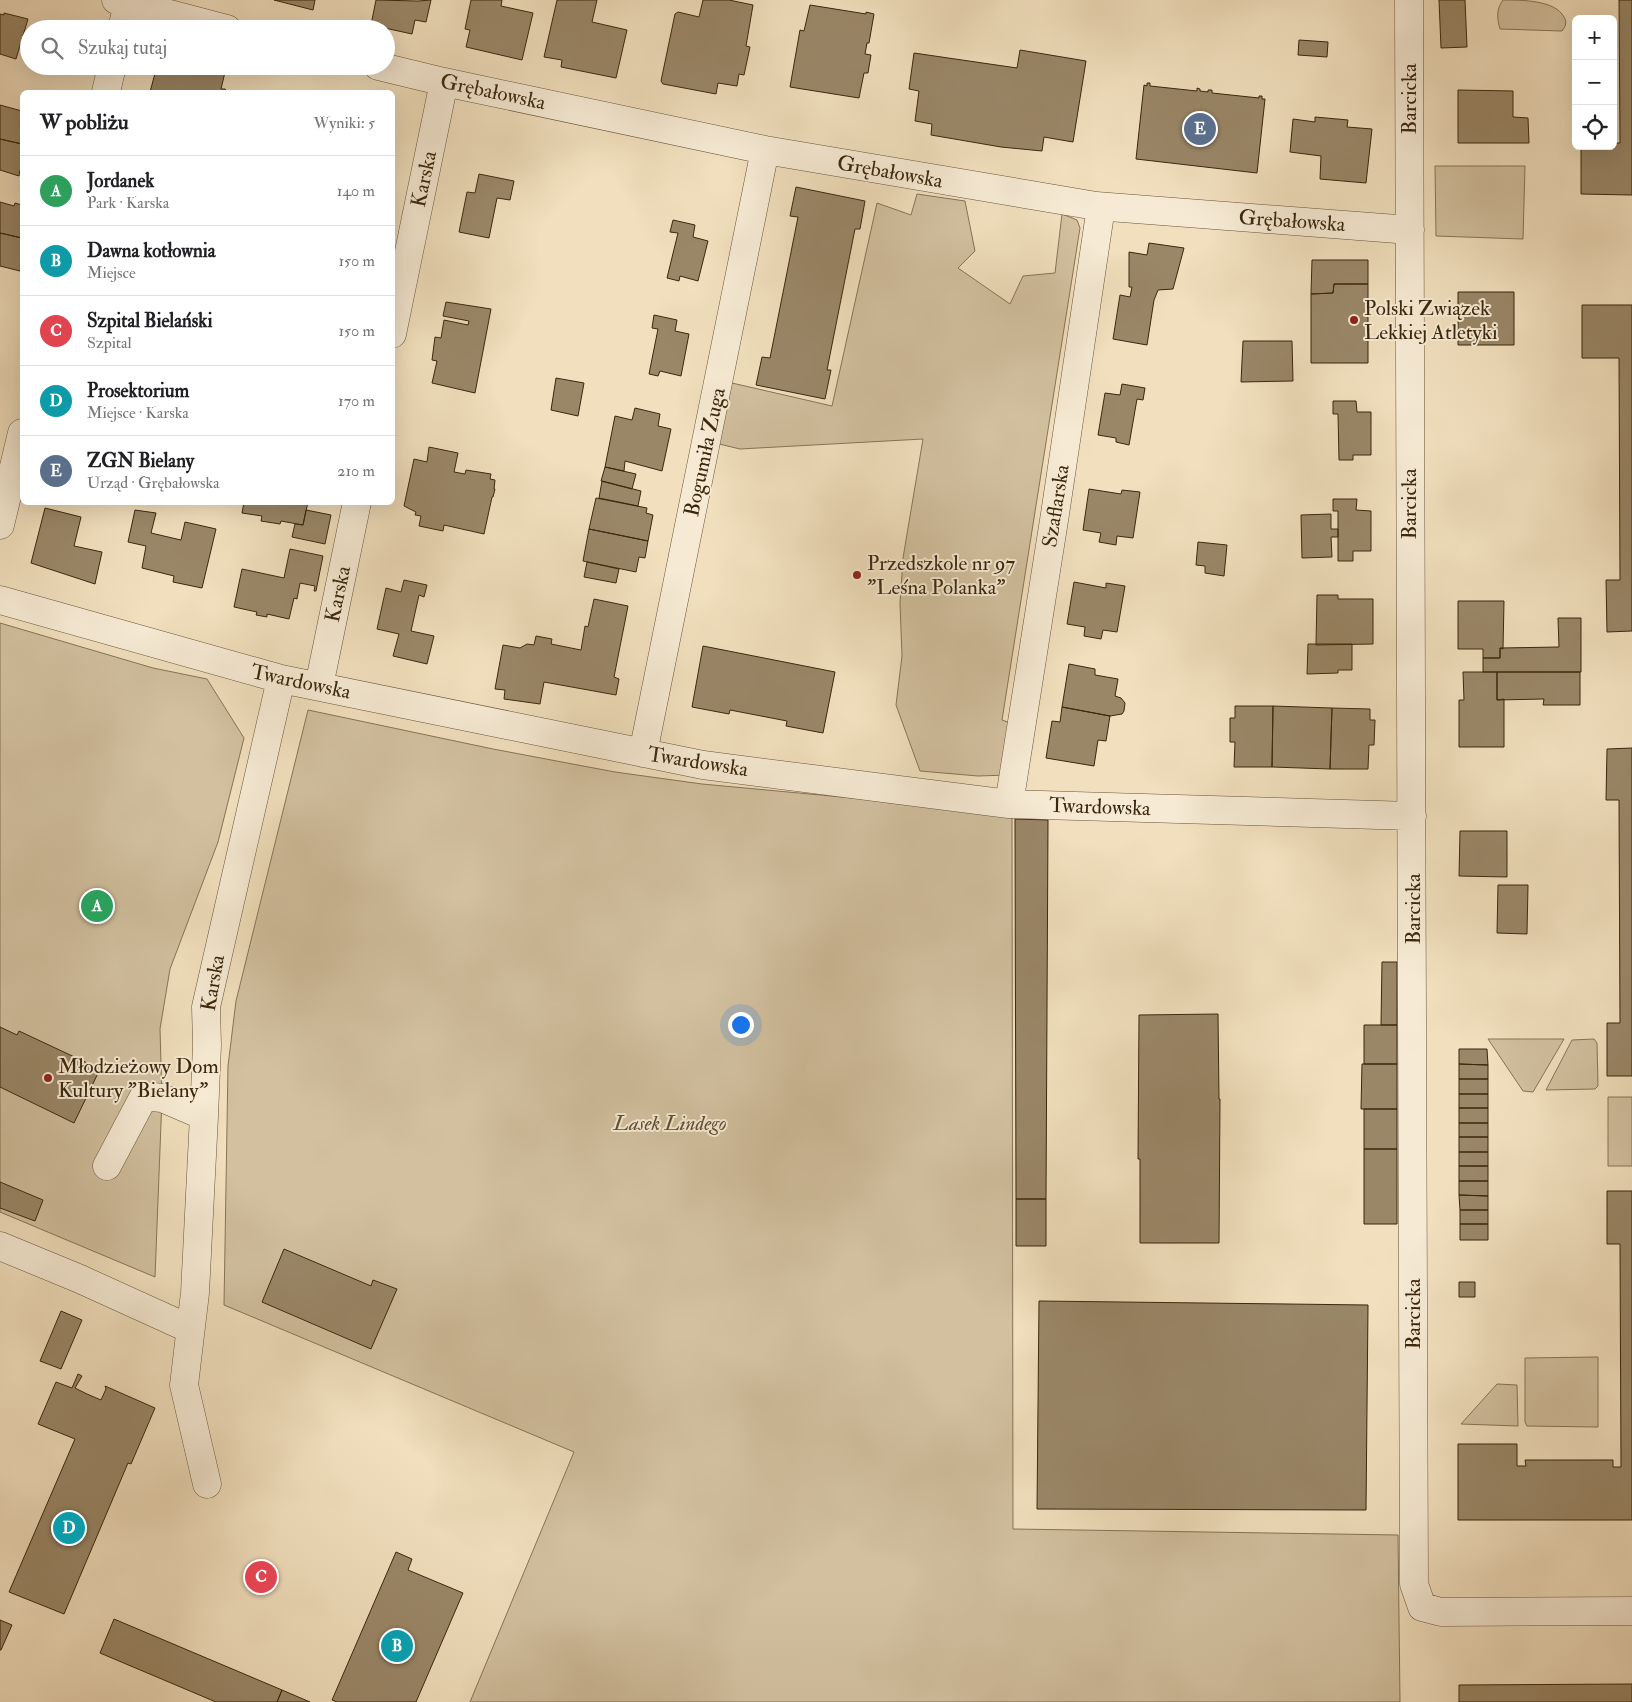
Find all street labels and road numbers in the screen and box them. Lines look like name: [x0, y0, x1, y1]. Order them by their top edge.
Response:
street label: Barcicka: [1396, 63, 1423, 135]
street label: Grębałowska: [438, 68, 549, 116]
street label: Karska: [405, 148, 443, 210]
street label: Grębałowska: [835, 149, 945, 195]
street label: Grębałowska: [1238, 204, 1347, 238]
street label: Bogumiła Zuga: [678, 385, 732, 519]
street label: Szaflarska: [1036, 462, 1076, 549]
street label: Barcicka: [1396, 468, 1423, 540]
street label: Karska: [319, 563, 357, 625]
street label: Twardowska: [249, 658, 354, 706]
street label: Twardowska: [646, 741, 751, 783]
street label: Twardowska: [1049, 792, 1152, 822]
street label: Barcicka: [1400, 873, 1427, 945]
street label: Karska: [195, 952, 231, 1013]
street label: Barcicka: [1400, 1278, 1427, 1350]

